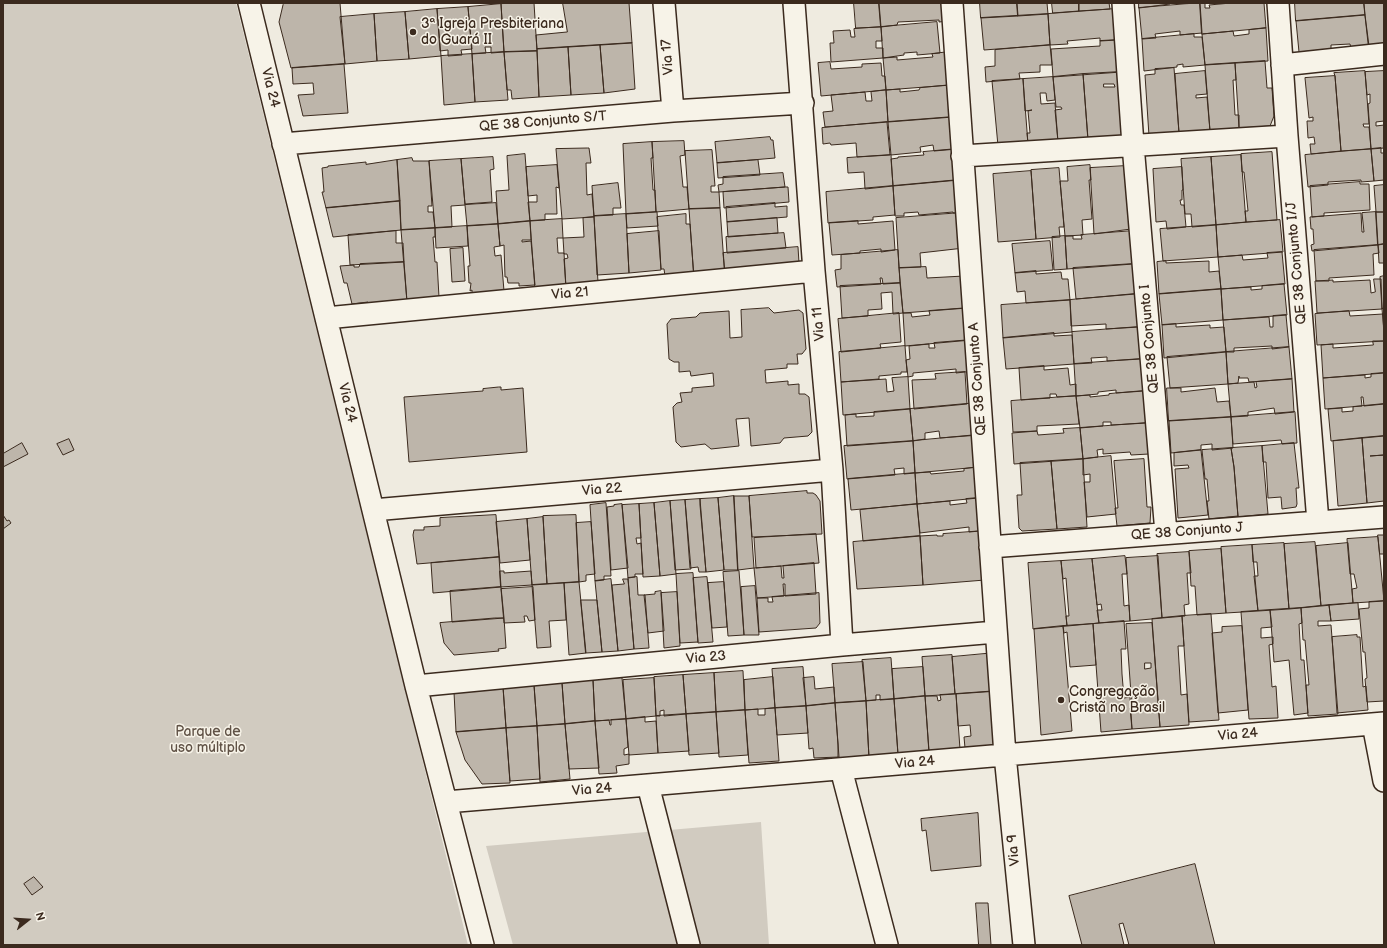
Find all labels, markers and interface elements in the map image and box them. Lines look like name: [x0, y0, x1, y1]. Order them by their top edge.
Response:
place label: 3ª Igreja Presbiteriana do Guará II: [421, 16, 564, 48]
marker: 3ª Igreja Presbiteriana do Guará II: [408, 27, 418, 37]
street label: Via 17: [658, 38, 678, 76]
street label: Via 24: [257, 66, 283, 110]
street label: QE 38 Conjunto S/T: [478, 108, 608, 136]
street label: QE 38 Conjunto I/J: [1283, 201, 1311, 325]
street label: Via 21: [551, 284, 589, 304]
street label: QE 38 Conjunto I: [1137, 284, 1163, 394]
street label: Via 11: [809, 306, 829, 342]
street label: QE 38 Conjunto A: [966, 322, 990, 436]
street label: Via 24: [334, 381, 360, 425]
street label: Via 22: [581, 480, 623, 500]
street label: QE 38 Conjunto J: [1130, 520, 1244, 544]
street label: Via 23: [685, 648, 727, 668]
place label: Congregação Cristã no Brasil: [1069, 684, 1165, 716]
marker: Congregação Cristã no Brasil: [1056, 695, 1066, 705]
park label: Parque de uso múltiplo: [170, 724, 246, 756]
street label: Via 24: [1217, 725, 1259, 745]
street label: Via 24: [894, 753, 936, 773]
street label: Via 24: [571, 780, 613, 800]
street label: Via 9: [1004, 833, 1024, 867]
north arrow: [8, 900, 48, 940]
text: N: [33, 910, 47, 922]

